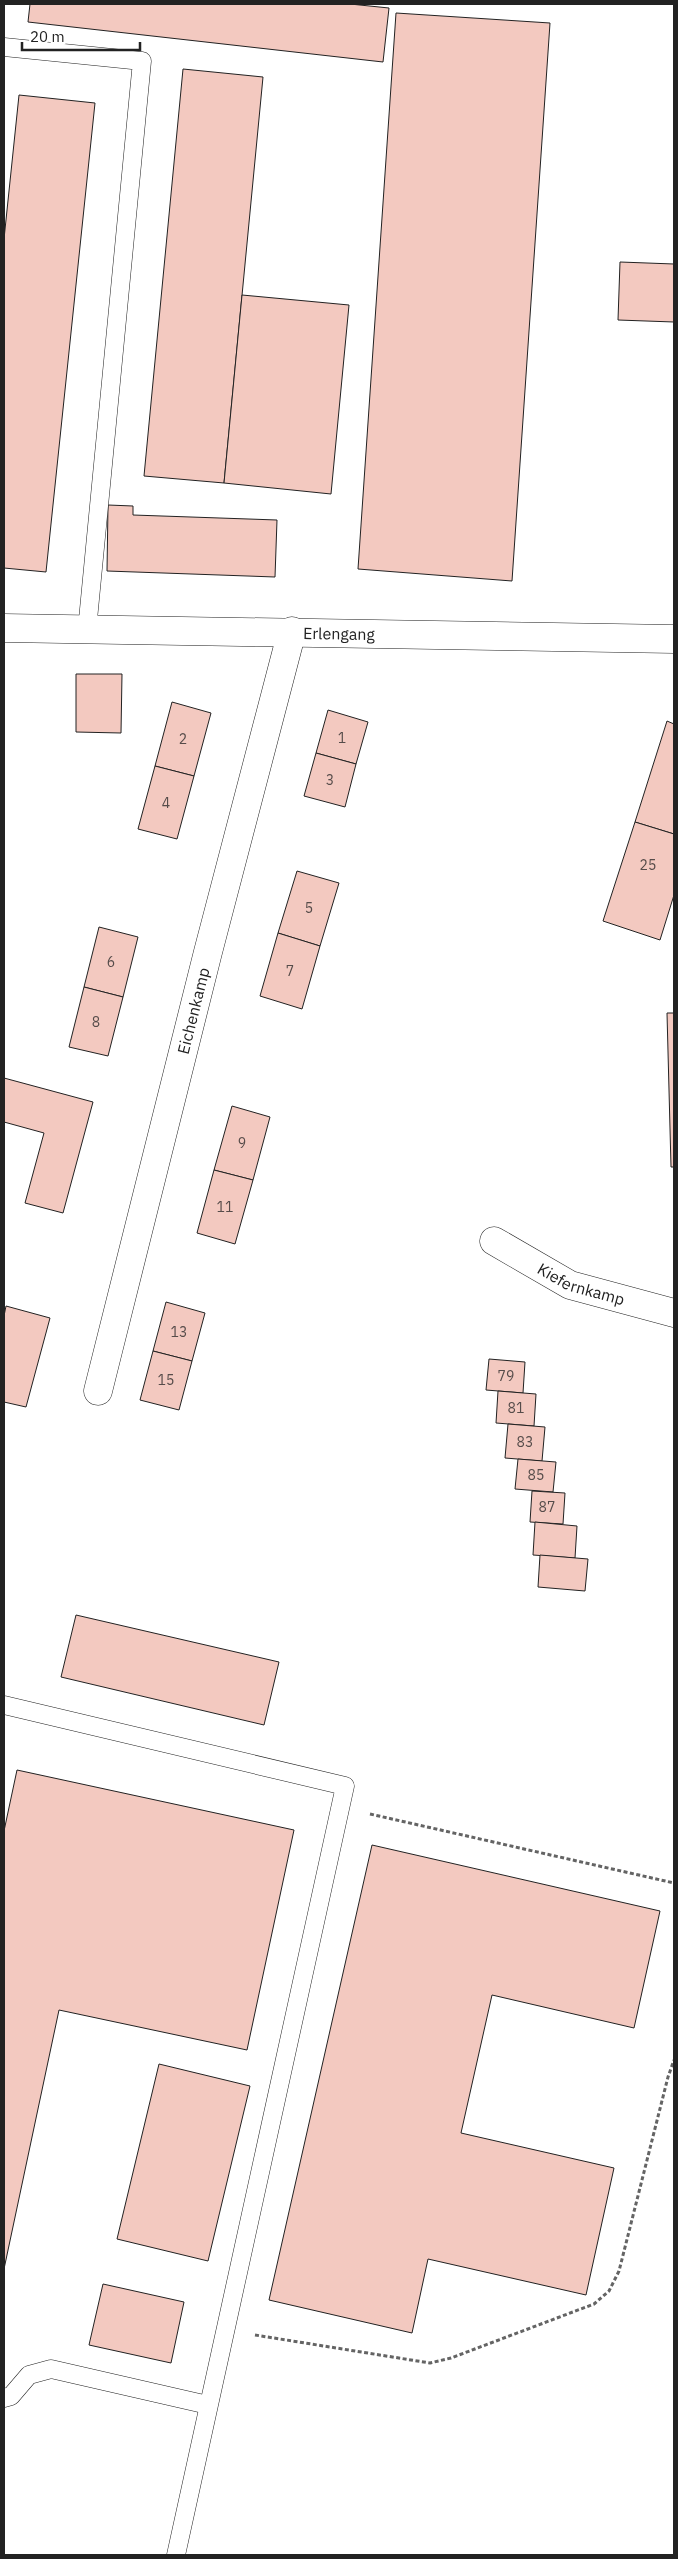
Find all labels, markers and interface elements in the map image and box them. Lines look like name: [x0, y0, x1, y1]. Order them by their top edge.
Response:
scale bar: [22, 20, 140, 52]
text: 20 m: [30, 27, 65, 46]
street label: Erlengang: [303, 623, 376, 644]
house number: 1: [338, 729, 346, 747]
house number: 2: [179, 730, 187, 748]
house number: 3: [326, 771, 334, 789]
house number: 4: [162, 794, 170, 812]
house number: 25: [640, 856, 656, 874]
house number: 5: [305, 899, 313, 917]
house number: 6: [107, 953, 115, 971]
house number: 7: [286, 962, 294, 980]
street label: Eichenkamp: [173, 965, 214, 1056]
house number: 8: [92, 1013, 100, 1031]
house number: 9: [238, 1134, 246, 1152]
house number: 11: [217, 1198, 233, 1216]
street label: Kiefernkamp: [534, 1258, 627, 1309]
house number: 13: [171, 1323, 187, 1341]
house number: 79: [498, 1367, 514, 1385]
house number: 15: [158, 1371, 174, 1389]
house number: 81: [508, 1399, 524, 1417]
house number: 83: [517, 1433, 533, 1451]
house number: 85: [528, 1466, 544, 1484]
house number: 87: [539, 1498, 555, 1516]

